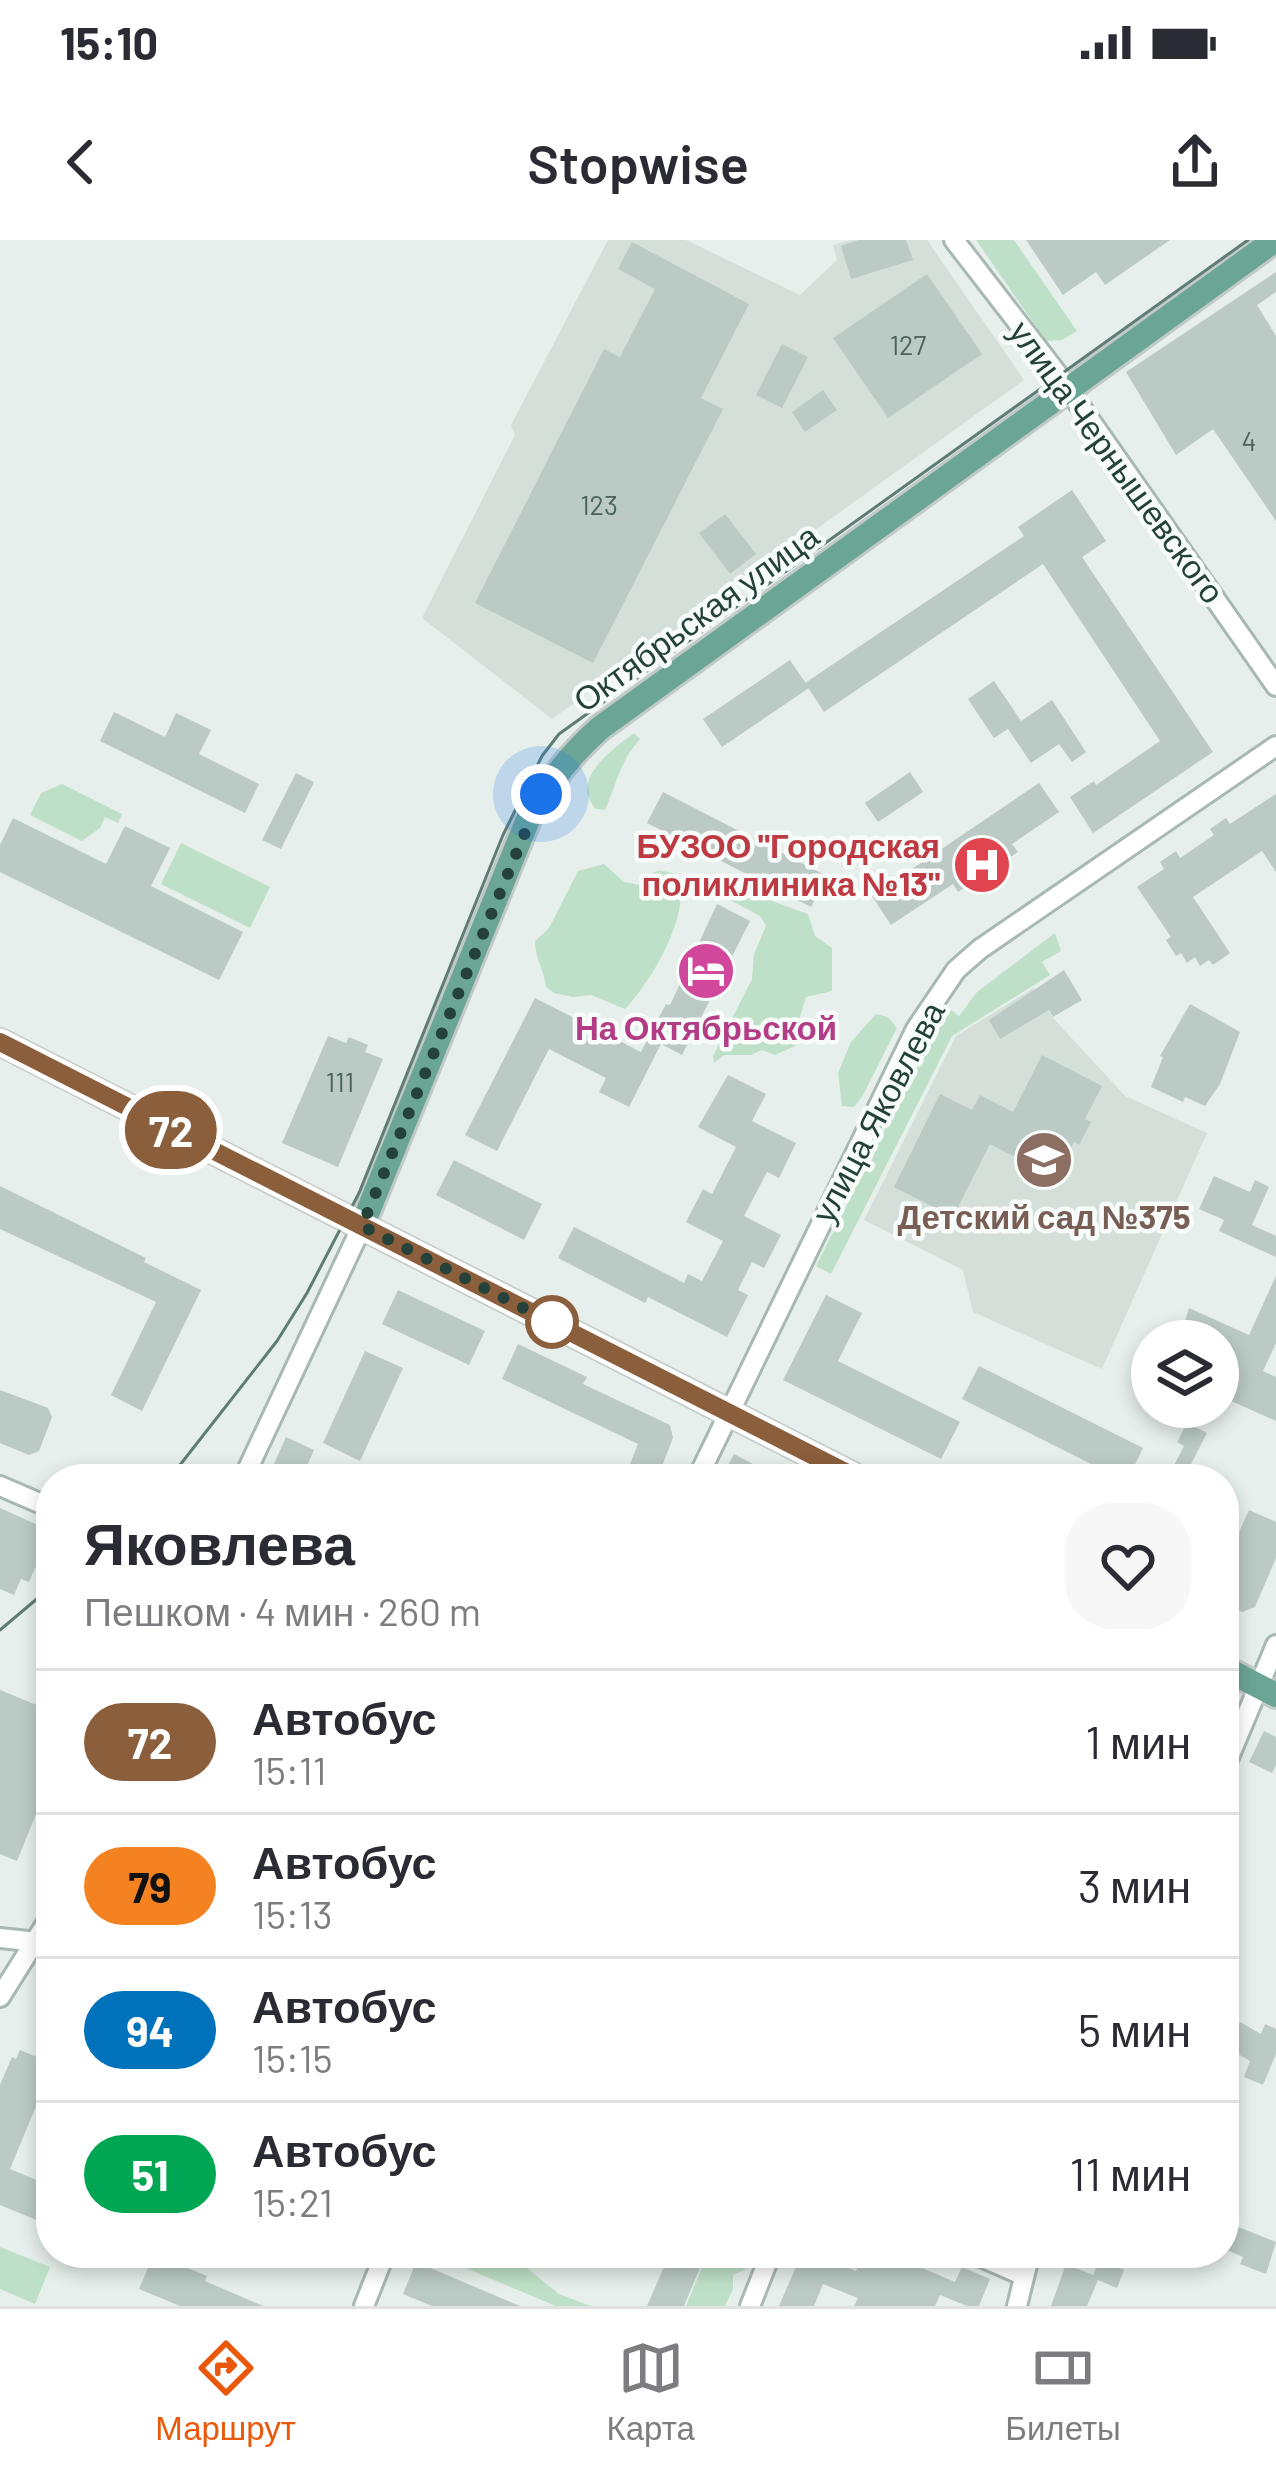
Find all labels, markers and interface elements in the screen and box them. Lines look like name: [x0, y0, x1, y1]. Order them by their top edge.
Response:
text: 15:10: [60, 15, 158, 69]
icon: back: [48, 129, 114, 195]
icon: share: [1162, 129, 1228, 195]
text: Stopwise: [527, 130, 749, 195]
street label: улица Чернышевского: [1002, 312, 1234, 610]
house number: 127: [890, 328, 927, 360]
house number: 4: [1242, 424, 1256, 456]
house number: 123: [580, 488, 618, 520]
street label: Октябрьская улица: [565, 514, 826, 720]
your location: [511, 764, 571, 824]
place label: БУЗОО "Городская поликлиника №13": [636, 825, 940, 903]
hospital icon: БУЗОО "Городская поликлиника №13": [951, 834, 1013, 896]
hotel icon: На Октябрьской: [675, 940, 737, 1002]
street label: улица Яковлева: [802, 994, 952, 1229]
place label: На Октябрьской: [575, 1007, 837, 1047]
house number: 111: [326, 1065, 354, 1097]
line badge: 72: [117, 1091, 225, 1169]
text: 72: [149, 1105, 193, 1155]
school or university icon: Детский сад №375: [1013, 1129, 1075, 1191]
place label: Детский сад №375: [897, 1196, 1191, 1236]
unlabelled marker: [527, 1297, 577, 1347]
map controls: [1131, 1320, 1239, 1428]
button: layers: [1131, 1320, 1239, 1428]
button: heart: [1065, 1503, 1191, 1629]
text: Яковлева: [84, 1508, 355, 1576]
text: Пешком · 4 мин · 260 m: [84, 1587, 481, 1634]
text: Автобус: [252, 1690, 437, 1744]
text: 1 мин: [1085, 1714, 1191, 1768]
text: 72: [128, 1717, 172, 1767]
text: 15:11: [252, 1746, 326, 1793]
text: Автобус: [252, 1834, 437, 1888]
text: 3 мин: [1078, 1858, 1191, 1912]
text: 79: [128, 1861, 172, 1911]
text: 15:13: [252, 1890, 333, 1937]
text: Автобус: [252, 1978, 437, 2032]
text: 5 мин: [1078, 2002, 1191, 2056]
text: 94: [126, 2005, 174, 2055]
text: 15:15: [252, 2034, 333, 2081]
text: Автобус: [252, 2122, 437, 2176]
text: 11 мин: [1069, 2146, 1191, 2200]
text: 51: [131, 2149, 169, 2199]
text: 15:21: [252, 2178, 333, 2225]
tab: Маршрут: [155, 2335, 296, 2448]
tab: Карта: [606, 2335, 695, 2448]
tab: Билеты: [1005, 2335, 1121, 2448]

